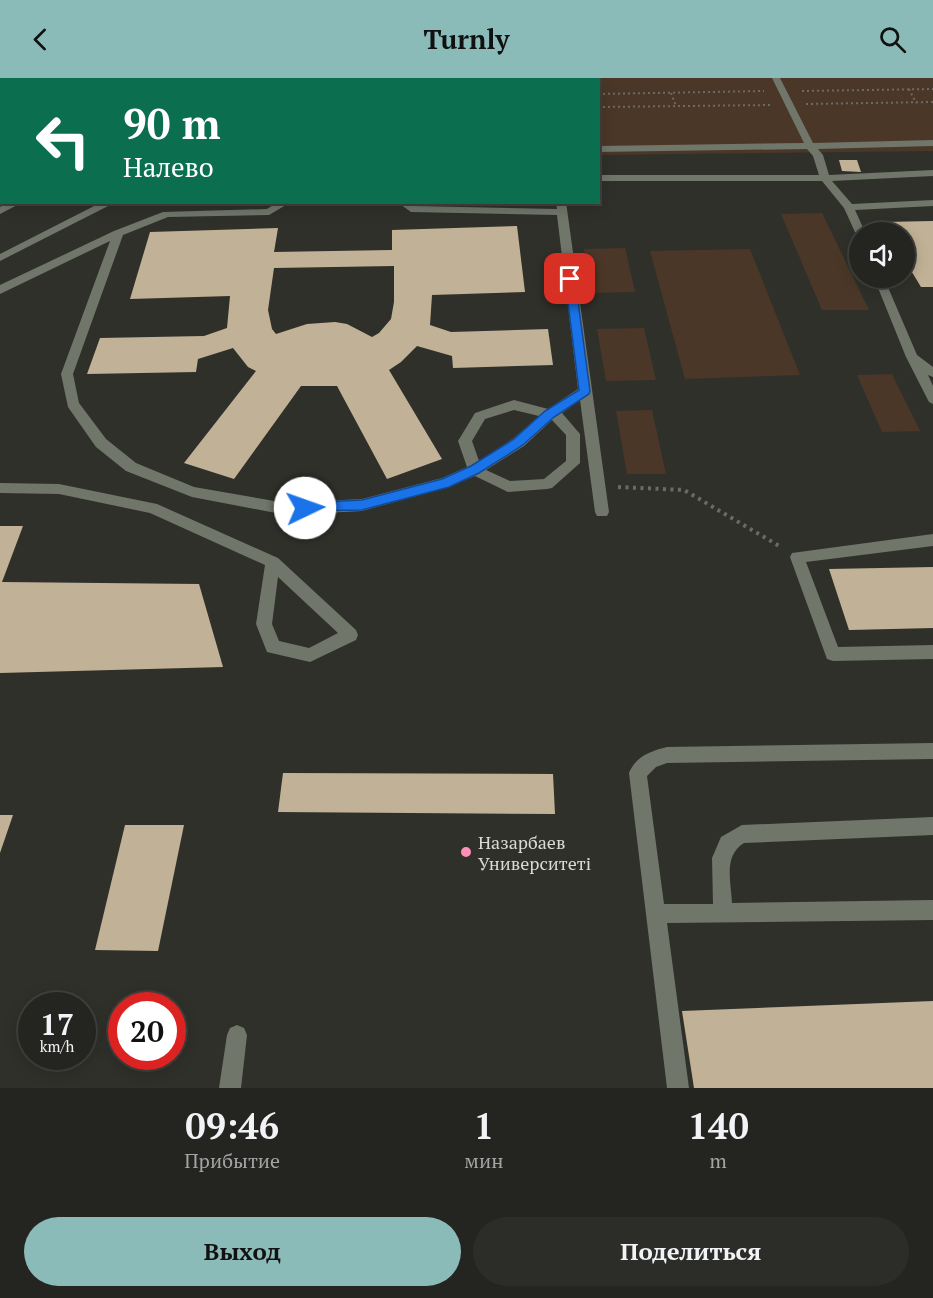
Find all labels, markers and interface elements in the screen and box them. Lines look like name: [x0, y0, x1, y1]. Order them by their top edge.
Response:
text: Turnly: [423, 21, 510, 57]
icon: back: [24, 23, 57, 56]
icon: search: [876, 23, 909, 56]
text: 90 m: [123, 95, 221, 151]
icon: left: [24, 102, 102, 180]
text: Налево: [123, 149, 214, 185]
map controls: [849, 222, 915, 288]
button: sound: [849, 222, 915, 288]
pin: [544, 253, 595, 304]
icon: arrive: [553, 262, 586, 295]
position arrow: [273, 476, 337, 540]
place label: Назарбаев Университеті: [478, 830, 591, 875]
marker: Назарбаев Университеті: [459, 845, 473, 859]
speed limit sign: 20: [108, 992, 186, 1070]
text: 17: [40, 1004, 74, 1044]
text: km/h: [40, 1036, 74, 1056]
text: 09:46: [185, 1102, 279, 1149]
text: 1: [474, 1102, 494, 1149]
text: 140: [688, 1102, 749, 1149]
text: Прибытие: [184, 1147, 280, 1174]
text: мин: [464, 1147, 504, 1174]
text: m: [710, 1147, 727, 1174]
button: Выход: [24, 1217, 461, 1286]
button: Поделиться: [473, 1217, 909, 1286]

